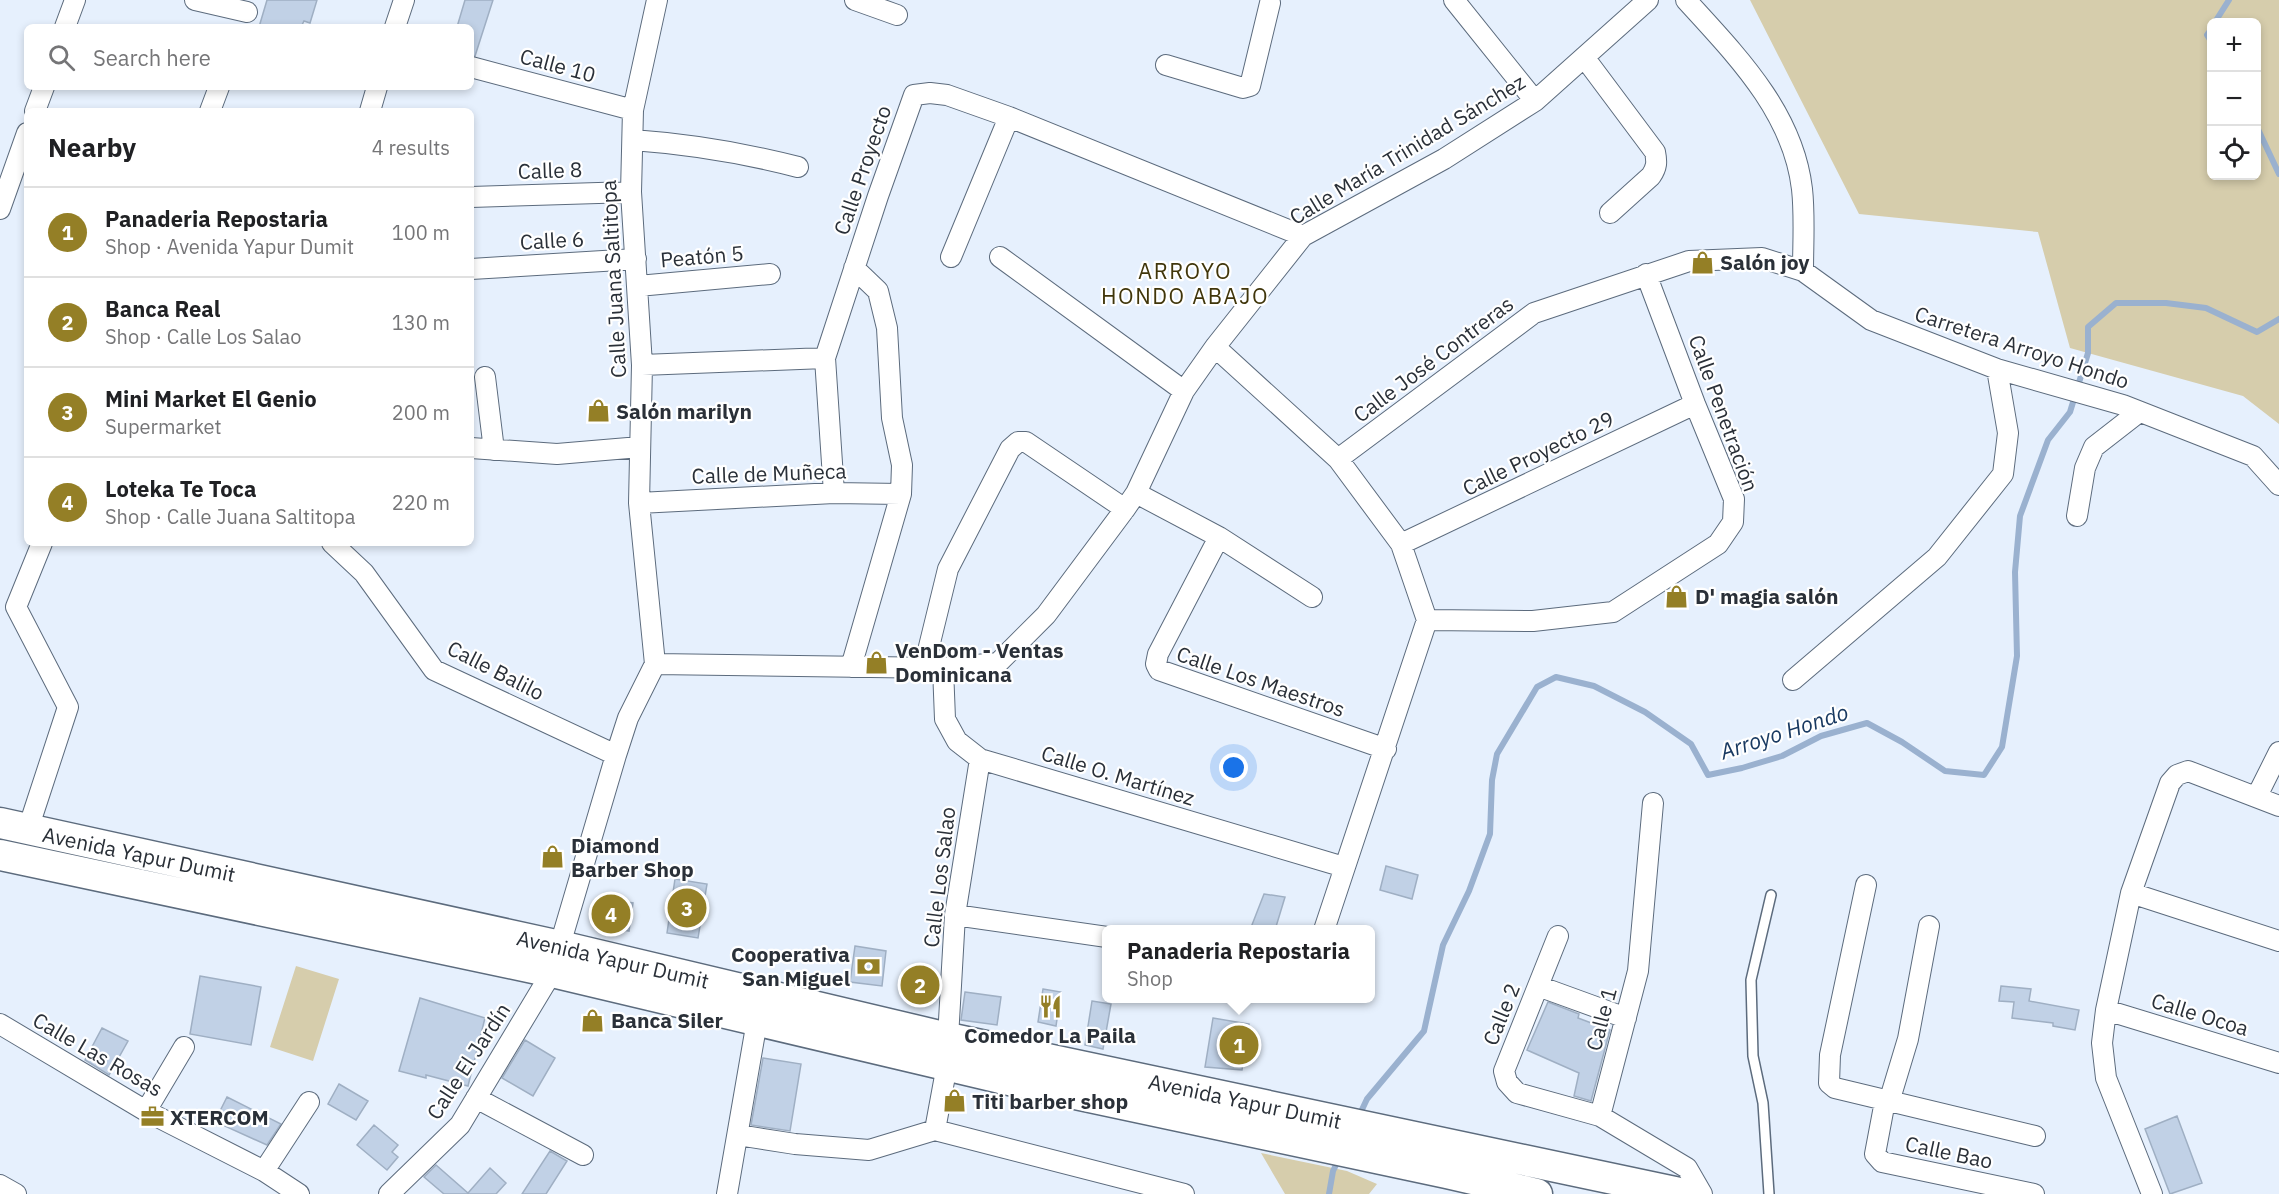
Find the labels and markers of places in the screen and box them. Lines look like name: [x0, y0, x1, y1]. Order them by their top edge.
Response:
place label: Salón joy: [1720, 248, 1810, 276]
shop icon: Salón joy: [1689, 249, 1715, 275]
place label: Salón marilyn: [616, 397, 752, 425]
shop icon: Salón marilyn: [585, 398, 611, 424]
place label: D' magia salón: [1695, 582, 1839, 610]
shop icon: D' magia salón: [1664, 583, 1690, 609]
place label: VenDom - Ventas Dominicana: [895, 636, 1064, 688]
shop icon: VenDom - Ventas Dominicana: [864, 649, 890, 675]
place label: Diamond Barber Shop: [571, 831, 694, 883]
shop icon: Diamond Barber Shop: [540, 844, 566, 870]
pin: 3: [668, 886, 706, 930]
pin: 4: [592, 892, 630, 936]
place label: Cooperativa San Miguel: [731, 940, 850, 992]
bank icon: Cooperativa San Miguel: [855, 953, 881, 979]
pin: 2: [900, 962, 940, 1008]
restaurant icon: Comedor La Paila: [1037, 994, 1063, 1020]
place label: Banca Siler: [611, 1006, 724, 1034]
shop icon: Banca Siler: [580, 1007, 606, 1033]
place label: Comedor La Paila: [964, 1021, 1136, 1049]
pin: 1: [1220, 1022, 1258, 1068]
place label: Titi barber shop: [972, 1087, 1128, 1115]
shop icon: Titi barber shop: [941, 1088, 967, 1114]
place label: XTERCOM: [170, 1103, 269, 1131]
office icon: XTERCOM: [139, 1104, 165, 1130]

